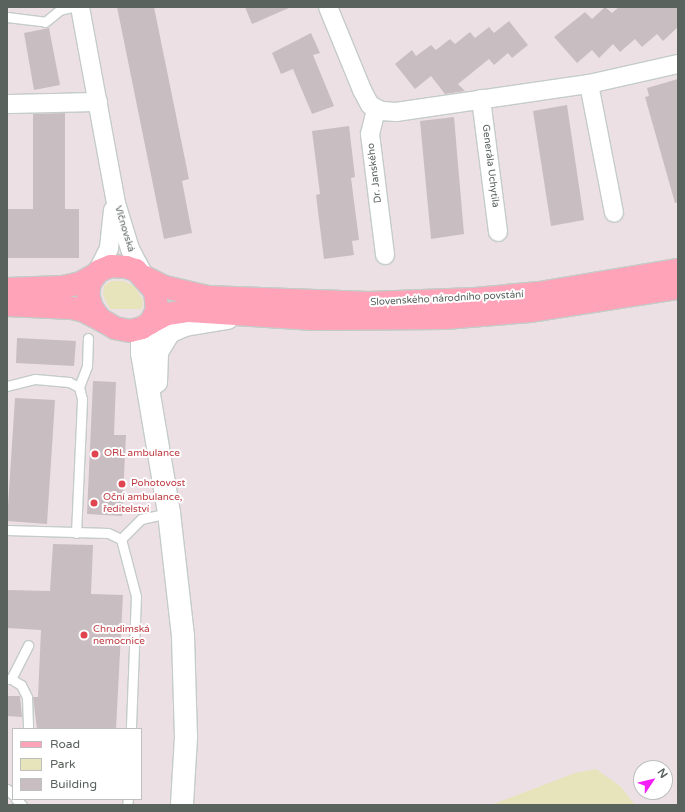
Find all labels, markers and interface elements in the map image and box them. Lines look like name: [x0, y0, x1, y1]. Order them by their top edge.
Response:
street label: Generála Uchytila: [479, 124, 501, 208]
street label: Dr. Janského: [365, 142, 385, 204]
street label: Vlčnovská: [111, 204, 137, 254]
street label: Slovenského národního povstání: [370, 289, 524, 309]
marker: ORL ambulance: [89, 448, 101, 460]
place label: ORL ambulance: [104, 448, 180, 460]
marker: Pohotovost: [116, 478, 128, 490]
place label: Pohotovost: [131, 478, 185, 490]
place label: Oční ambulance, ředitelství: [103, 491, 182, 514]
marker: Oční ambulance, ředitelství: [88, 497, 100, 509]
place label: Chrudimská nemocnice: [93, 623, 150, 646]
marker: Chrudimská nemocnice: [78, 629, 90, 641]
legend: [12, 728, 142, 800]
text: Road: [50, 737, 80, 751]
text: Park: [50, 757, 76, 771]
north arrow: [633, 760, 673, 800]
text: N: [655, 766, 670, 781]
text: Building: [50, 777, 97, 791]

